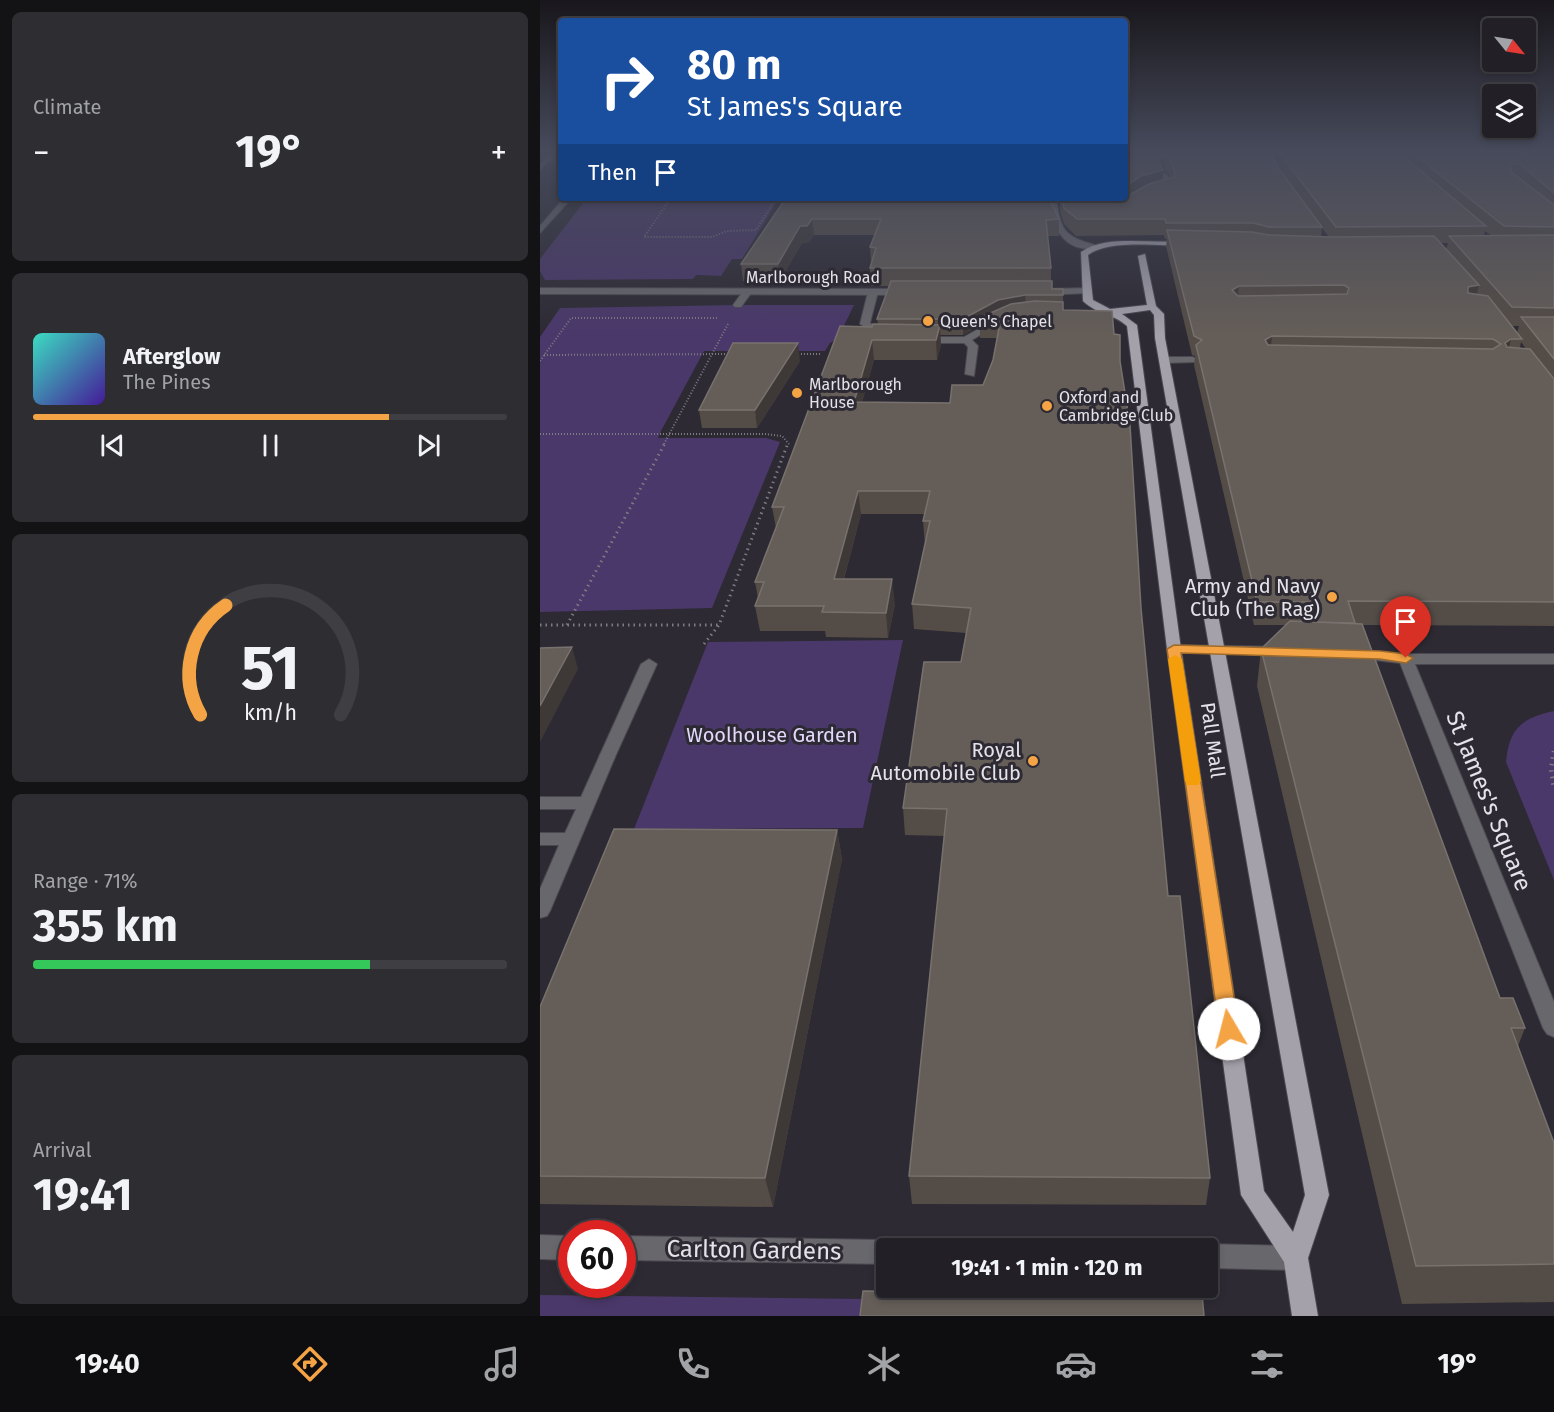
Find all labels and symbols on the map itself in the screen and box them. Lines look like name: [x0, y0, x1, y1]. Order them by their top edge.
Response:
north arrow: [1482, 18, 1536, 72]
street label: Marlborough Road: [746, 268, 880, 287]
place label: Queen's Chapel: [940, 312, 1052, 331]
marker: Queen's Chapel: [921, 314, 935, 328]
place label: Marlborough House: [809, 375, 902, 412]
marker: Marlborough House: [790, 386, 804, 400]
place label: Oxford and Cambridge Club: [1059, 388, 1173, 425]
marker: Oxford and Cambridge Club: [1040, 399, 1054, 413]
place label: Army and Navy Club (The Rag): [1185, 574, 1320, 621]
marker: Army and Navy Club (The Rag): [1325, 590, 1339, 604]
pin: [1380, 596, 1431, 658]
street label: Pall Mall: [1196, 701, 1230, 780]
street label: St James's Square: [1440, 707, 1538, 895]
park label: Woolhouse Garden: [686, 723, 858, 747]
place label: Royal Automobile Club: [871, 738, 1021, 785]
marker: Royal Automobile Club: [1026, 754, 1040, 768]
position arrow: [1197, 997, 1261, 1061]
speed limit sign: 60: [558, 1220, 636, 1298]
street label: Carlton Gardens: [666, 1234, 842, 1266]

